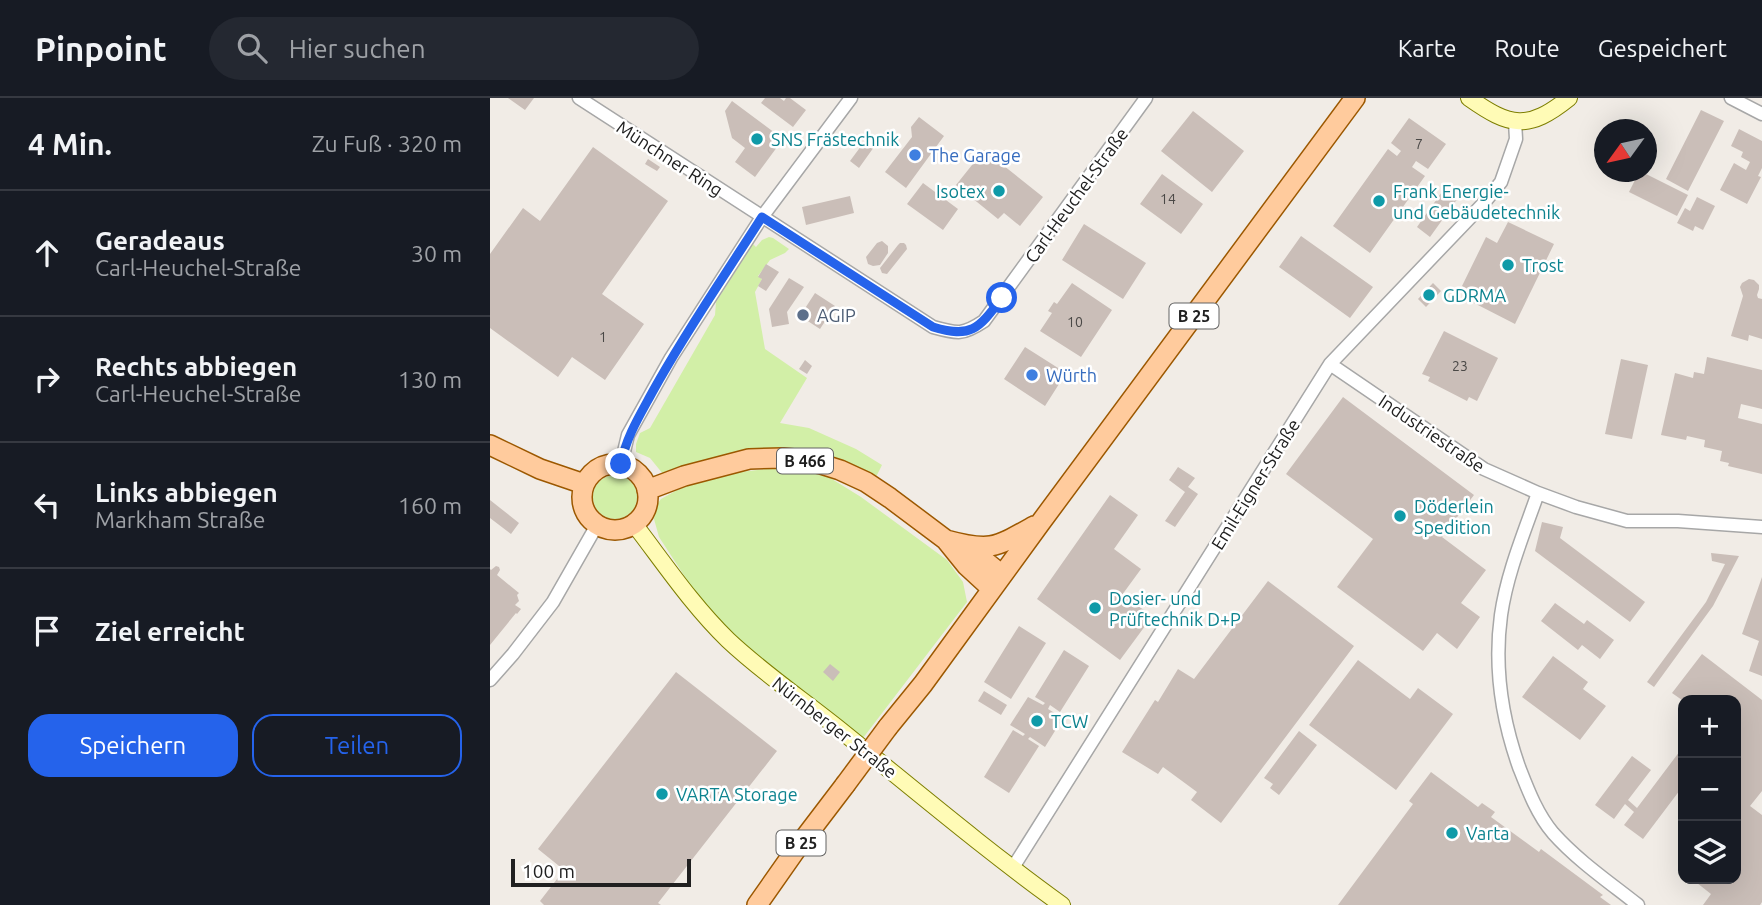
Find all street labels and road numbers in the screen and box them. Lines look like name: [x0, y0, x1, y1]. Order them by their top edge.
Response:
street label: Münchner Ring: [613, 116, 727, 200]
street label: Carl-Heuchel-Straße: [1020, 124, 1132, 266]
road number: B 25: [1170, 304, 1218, 328]
street label: Industriestraße: [1375, 390, 1489, 476]
street label: Emil-Eigner-Straße: [1207, 415, 1303, 553]
road number: B 466: [777, 448, 833, 474]
street label: Nürnberger Straße: [769, 672, 901, 782]
road number: B 25: [776, 830, 826, 856]

